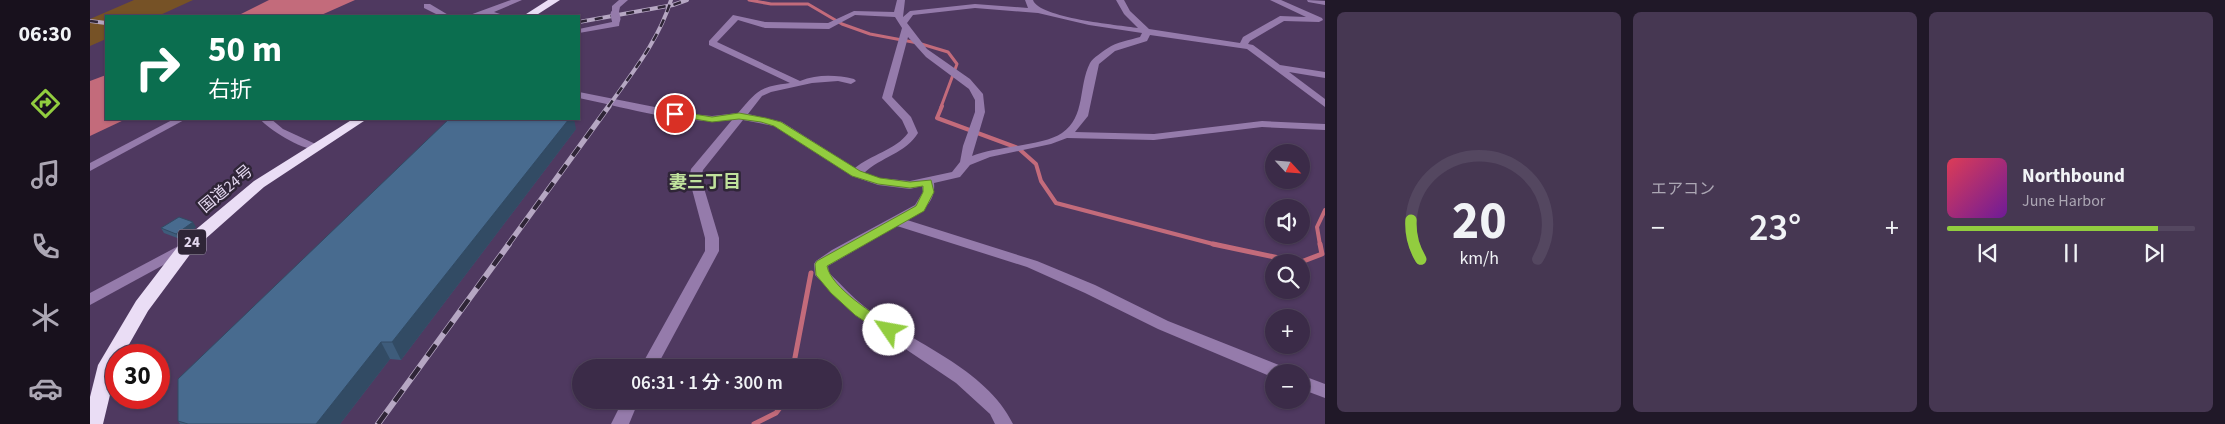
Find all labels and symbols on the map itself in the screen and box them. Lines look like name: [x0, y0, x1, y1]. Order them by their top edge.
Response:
pin: [654, 93, 696, 135]
north arrow: [1265, 144, 1310, 189]
street label: 国道24号: [194, 160, 258, 218]
district label: 妻三丁目: [669, 170, 741, 195]
road number: 24: [178, 230, 206, 254]
position arrow: [862, 303, 914, 355]
speed limit sign: 30: [105, 344, 170, 409]

